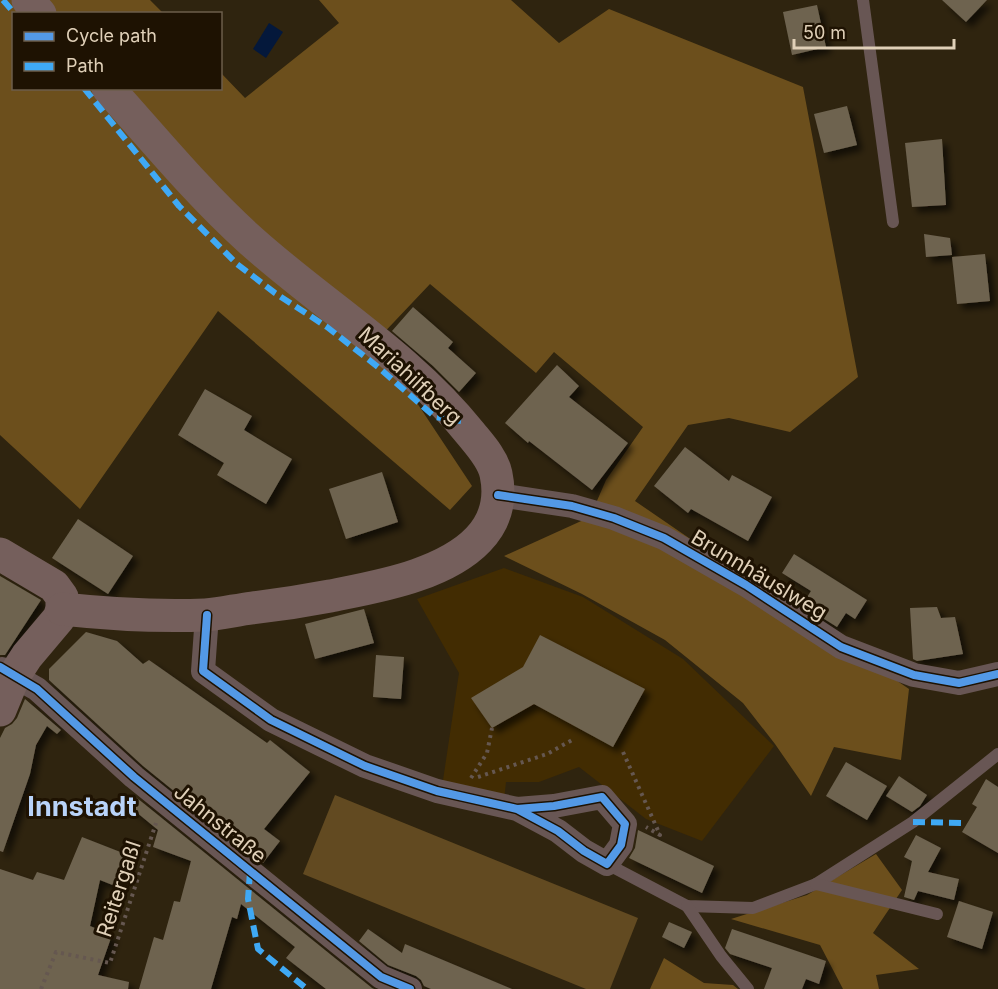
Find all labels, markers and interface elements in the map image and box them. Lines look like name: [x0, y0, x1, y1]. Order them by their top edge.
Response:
legend: [12, 12, 222, 90]
scale bar: [794, 12, 954, 50]
text: 50 m: [803, 22, 846, 43]
text: Cycle path: [66, 25, 157, 46]
text: Path: [66, 55, 104, 76]
street label: Mariahilfberg: [354, 322, 467, 430]
street label: Brunnhäuslweg: [687, 524, 832, 625]
street label: Jahnstraße: [169, 779, 271, 868]
district label: Innstadt: [27, 790, 137, 823]
street label: Reitergaßl: [91, 838, 146, 940]

